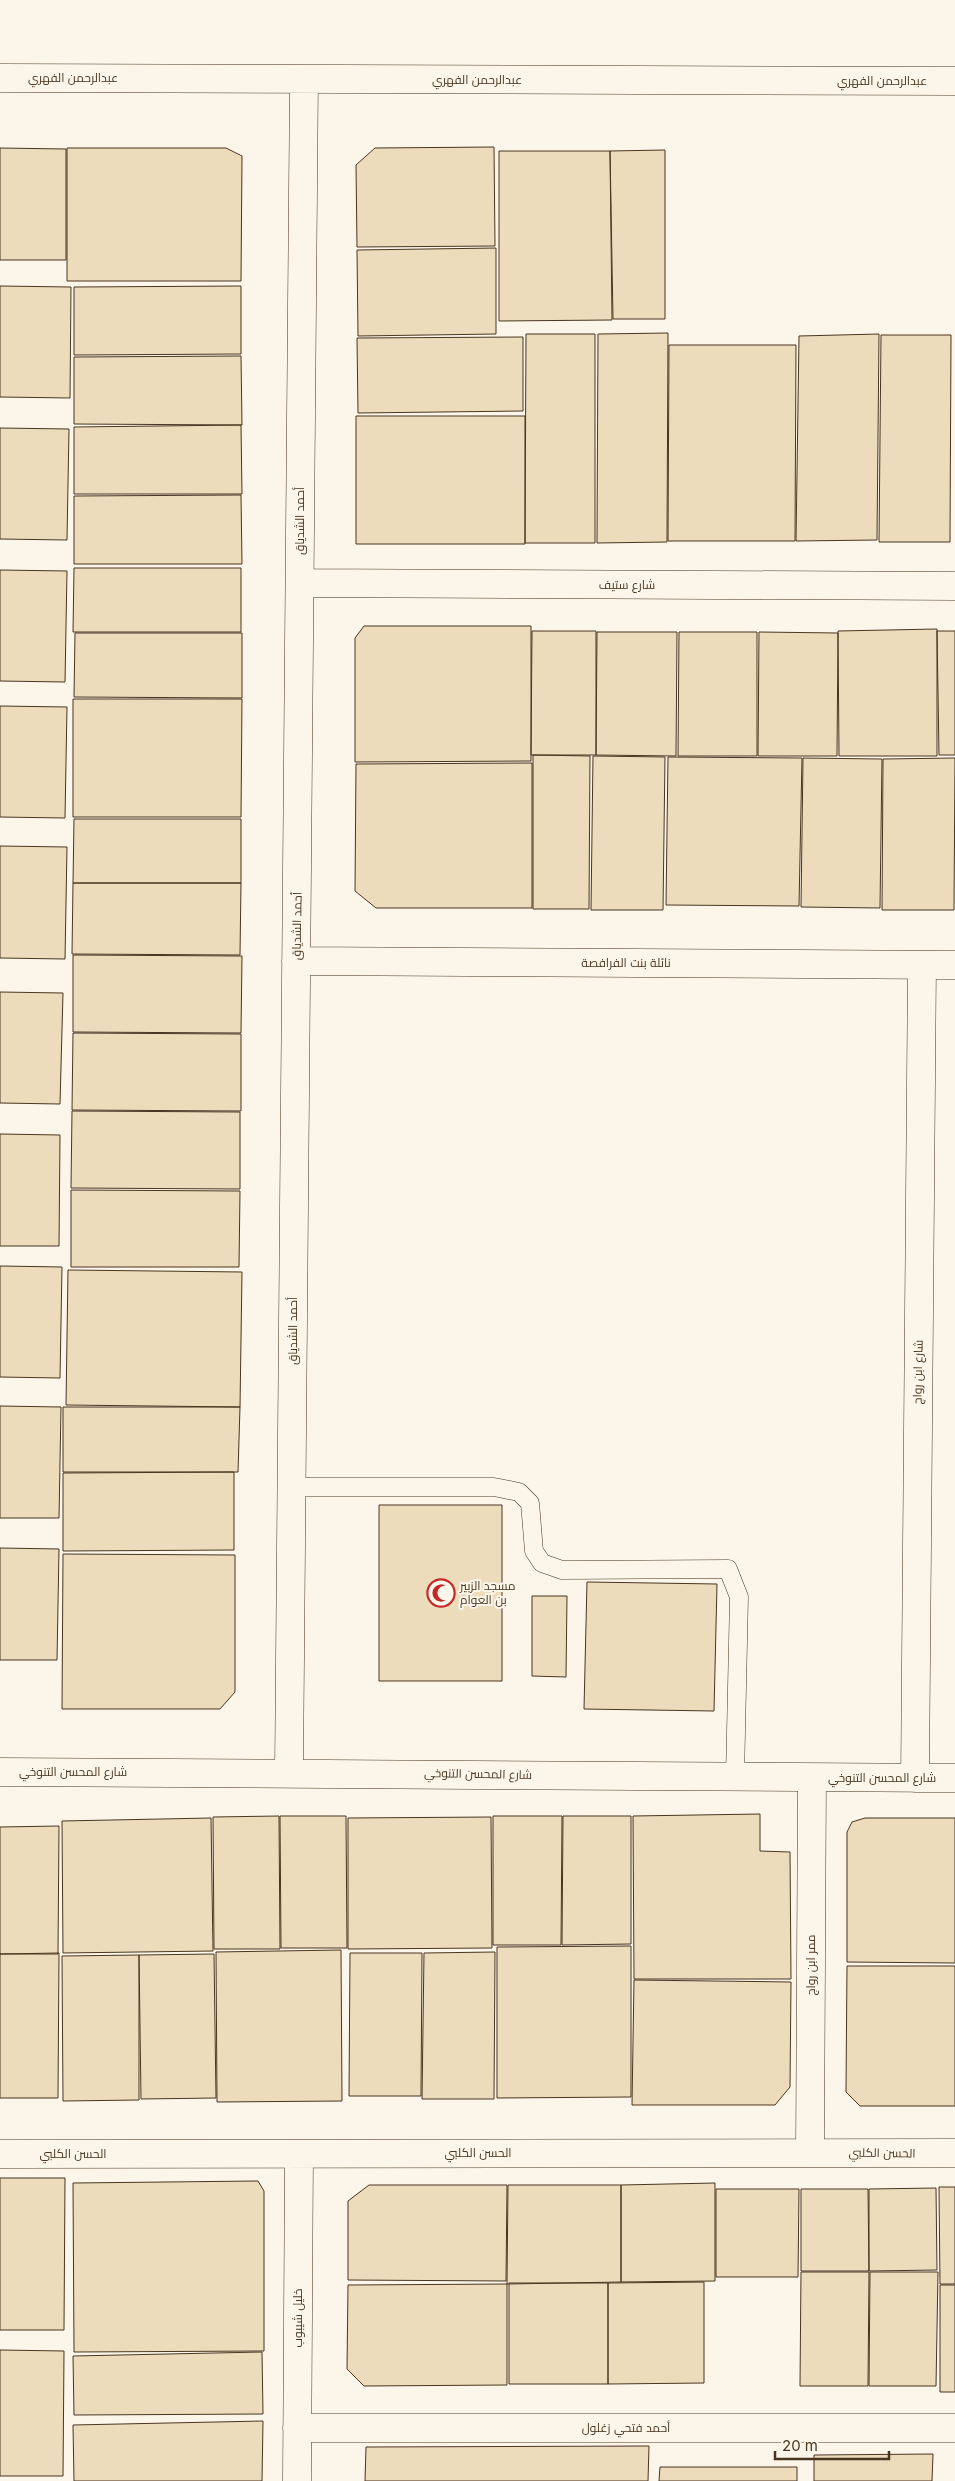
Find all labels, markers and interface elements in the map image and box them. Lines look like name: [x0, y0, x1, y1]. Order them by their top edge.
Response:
street label: عبدالرحمن الفهري: [28, 70, 118, 88]
street label: عبدالرحمن الفهري: [432, 72, 522, 90]
street label: عبدالرحمن الفهري: [837, 73, 927, 91]
street label: أحمد الشدياق: [292, 487, 307, 555]
street label: شارع ستيف: [599, 577, 655, 593]
street label: أحمد الشدياق: [288, 892, 305, 960]
street label: نائلة بنت الفرافصة: [581, 955, 671, 970]
street label: أحمد الشدياق: [285, 1297, 300, 1365]
street label: شارع ابن رواج: [909, 1339, 927, 1404]
mosque icon: مسجد الزبير بن العوام: [426, 1578, 456, 1608]
place label: مسجد الزبير بن العوام: [459, 1578, 516, 1608]
street label: شارع المحسن التنوخي: [19, 1764, 127, 1782]
street label: شارع المحسن التنوخي: [424, 1765, 532, 1785]
street label: شارع المحسن التنوخي: [828, 1770, 936, 1788]
street label: ممر ابن رواج: [803, 1935, 819, 1995]
street label: الحسن الكلبي: [848, 2144, 916, 2164]
street label: الحسن الكلبي: [444, 2145, 512, 2163]
street label: الحسن الكلبي: [39, 2146, 107, 2164]
street label: خليل شيبوب: [290, 2288, 305, 2348]
street label: أحمد فتحي زغلول: [582, 2420, 670, 2438]
scale bar: [775, 2428, 889, 2460]
text: 20 m: [782, 2436, 818, 2455]

